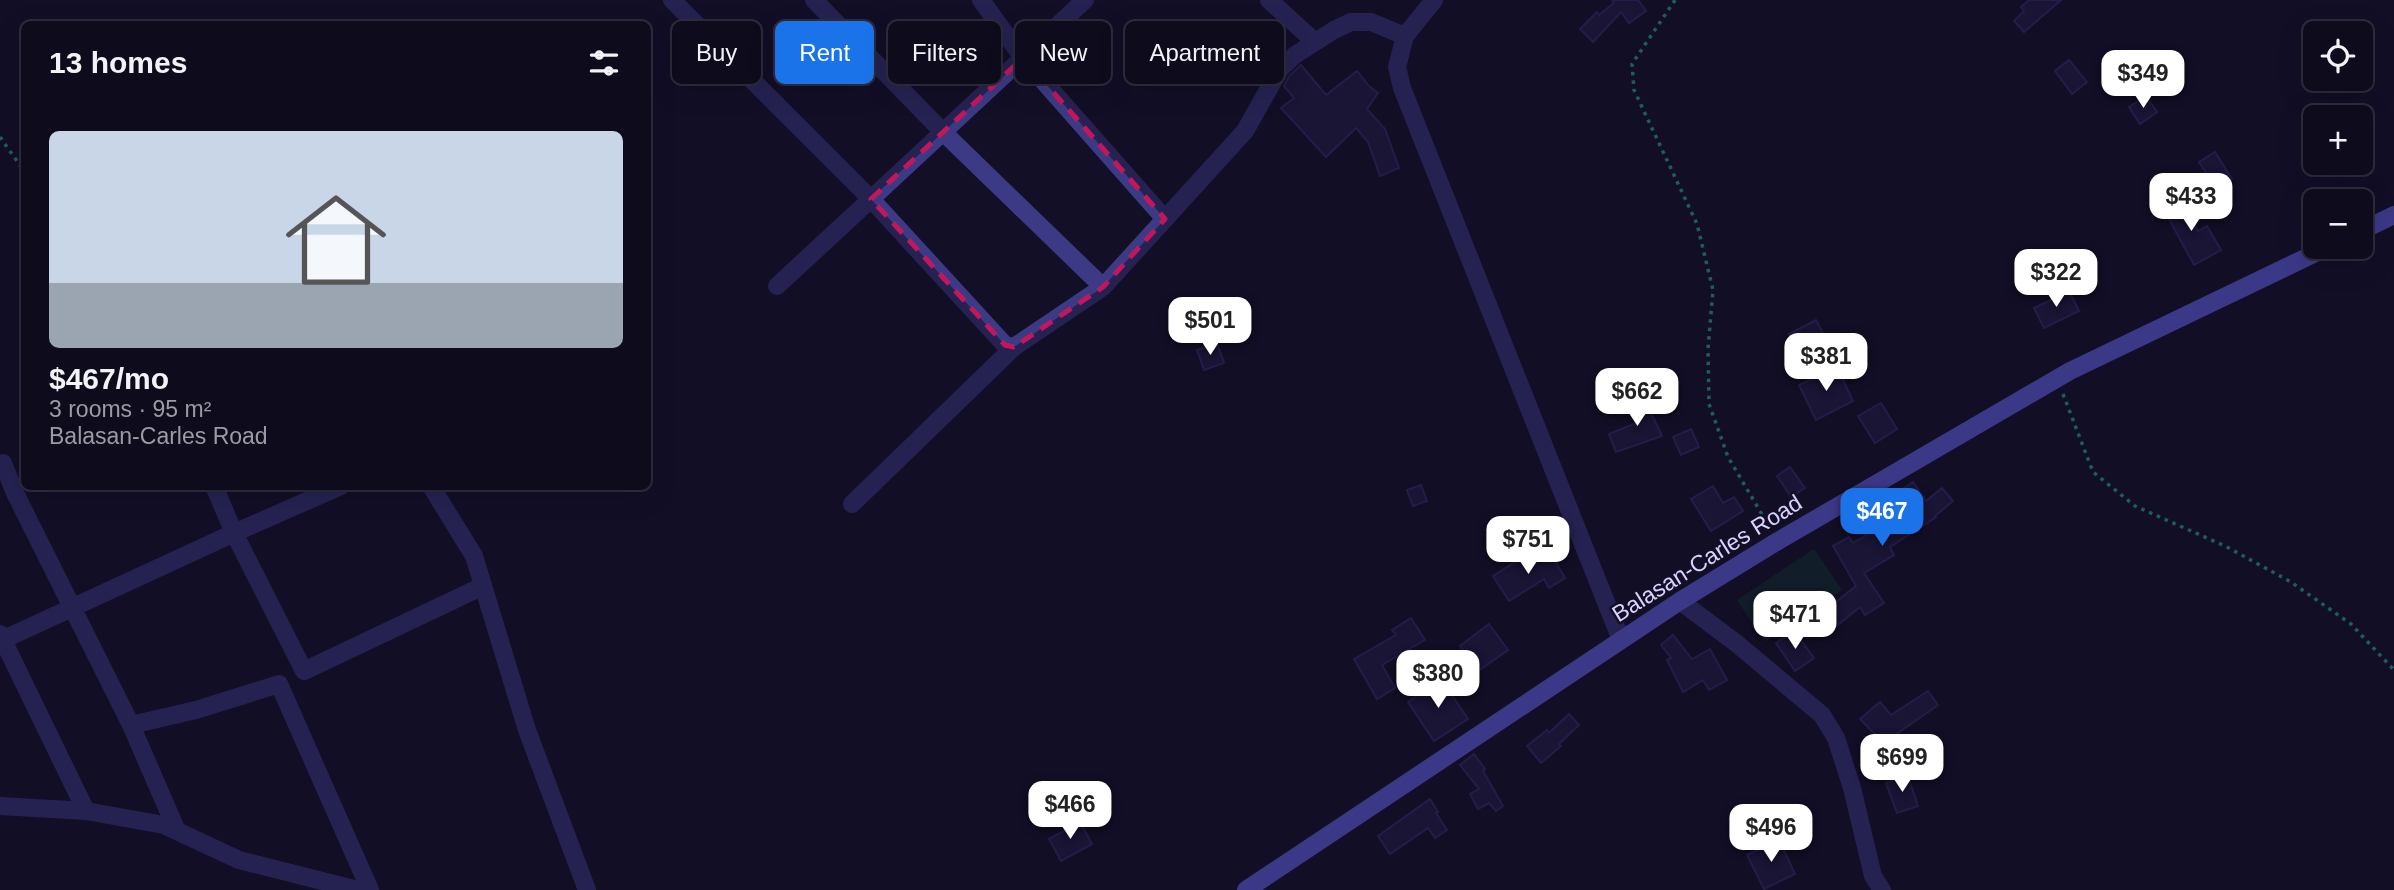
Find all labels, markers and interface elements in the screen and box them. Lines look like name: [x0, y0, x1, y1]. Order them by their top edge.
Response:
chip: Buy: [672, 21, 761, 84]
chip: Rent: [775, 21, 874, 84]
chip: Filters: [888, 21, 1001, 84]
chip: New: [1015, 21, 1111, 84]
chip: Apartment: [1125, 21, 1284, 84]
map controls: [2303, 21, 2373, 259]
button: locate: [2303, 21, 2373, 91]
icon: filters: [585, 44, 623, 82]
text: 13 homes: [49, 46, 187, 79]
pin: $349: [2102, 50, 2184, 110]
text: $349: [2117, 60, 2169, 86]
button: +: [2303, 105, 2373, 175]
pin: $433: [2150, 174, 2232, 233]
icon: home: [273, 177, 399, 303]
text: $433: [2165, 183, 2217, 209]
button: −: [2303, 189, 2373, 259]
pin: $322: [2015, 250, 2097, 309]
text: $322: [2030, 259, 2082, 285]
pin: $501: [1169, 298, 1251, 357]
text: $501: [1184, 307, 1236, 333]
pin: $381: [1785, 334, 1867, 393]
text: $381: [1800, 343, 1852, 369]
text: $467/mo: [49, 362, 169, 395]
pin: $662: [1596, 368, 1678, 428]
text: $662: [1611, 378, 1663, 404]
text: 3 rooms · 95 m²: [49, 396, 211, 422]
text: Balasan-Carles Road: [49, 423, 268, 449]
street label: Balasan-Carles Road: [1607, 489, 1807, 627]
pin: $467: [1841, 489, 1923, 548]
text: $467: [1856, 498, 1908, 524]
pin: $751: [1487, 516, 1569, 576]
text: $751: [1502, 526, 1554, 552]
pin: $471: [1754, 592, 1836, 651]
text: $471: [1769, 601, 1821, 627]
pin: $380: [1397, 650, 1479, 710]
text: $380: [1412, 660, 1464, 686]
pin: $699: [1861, 734, 1943, 794]
text: $699: [1876, 744, 1928, 770]
pin: $466: [1029, 782, 1111, 841]
text: $466: [1044, 791, 1096, 817]
pin: $496: [1730, 804, 1812, 864]
text: $496: [1745, 814, 1797, 840]

